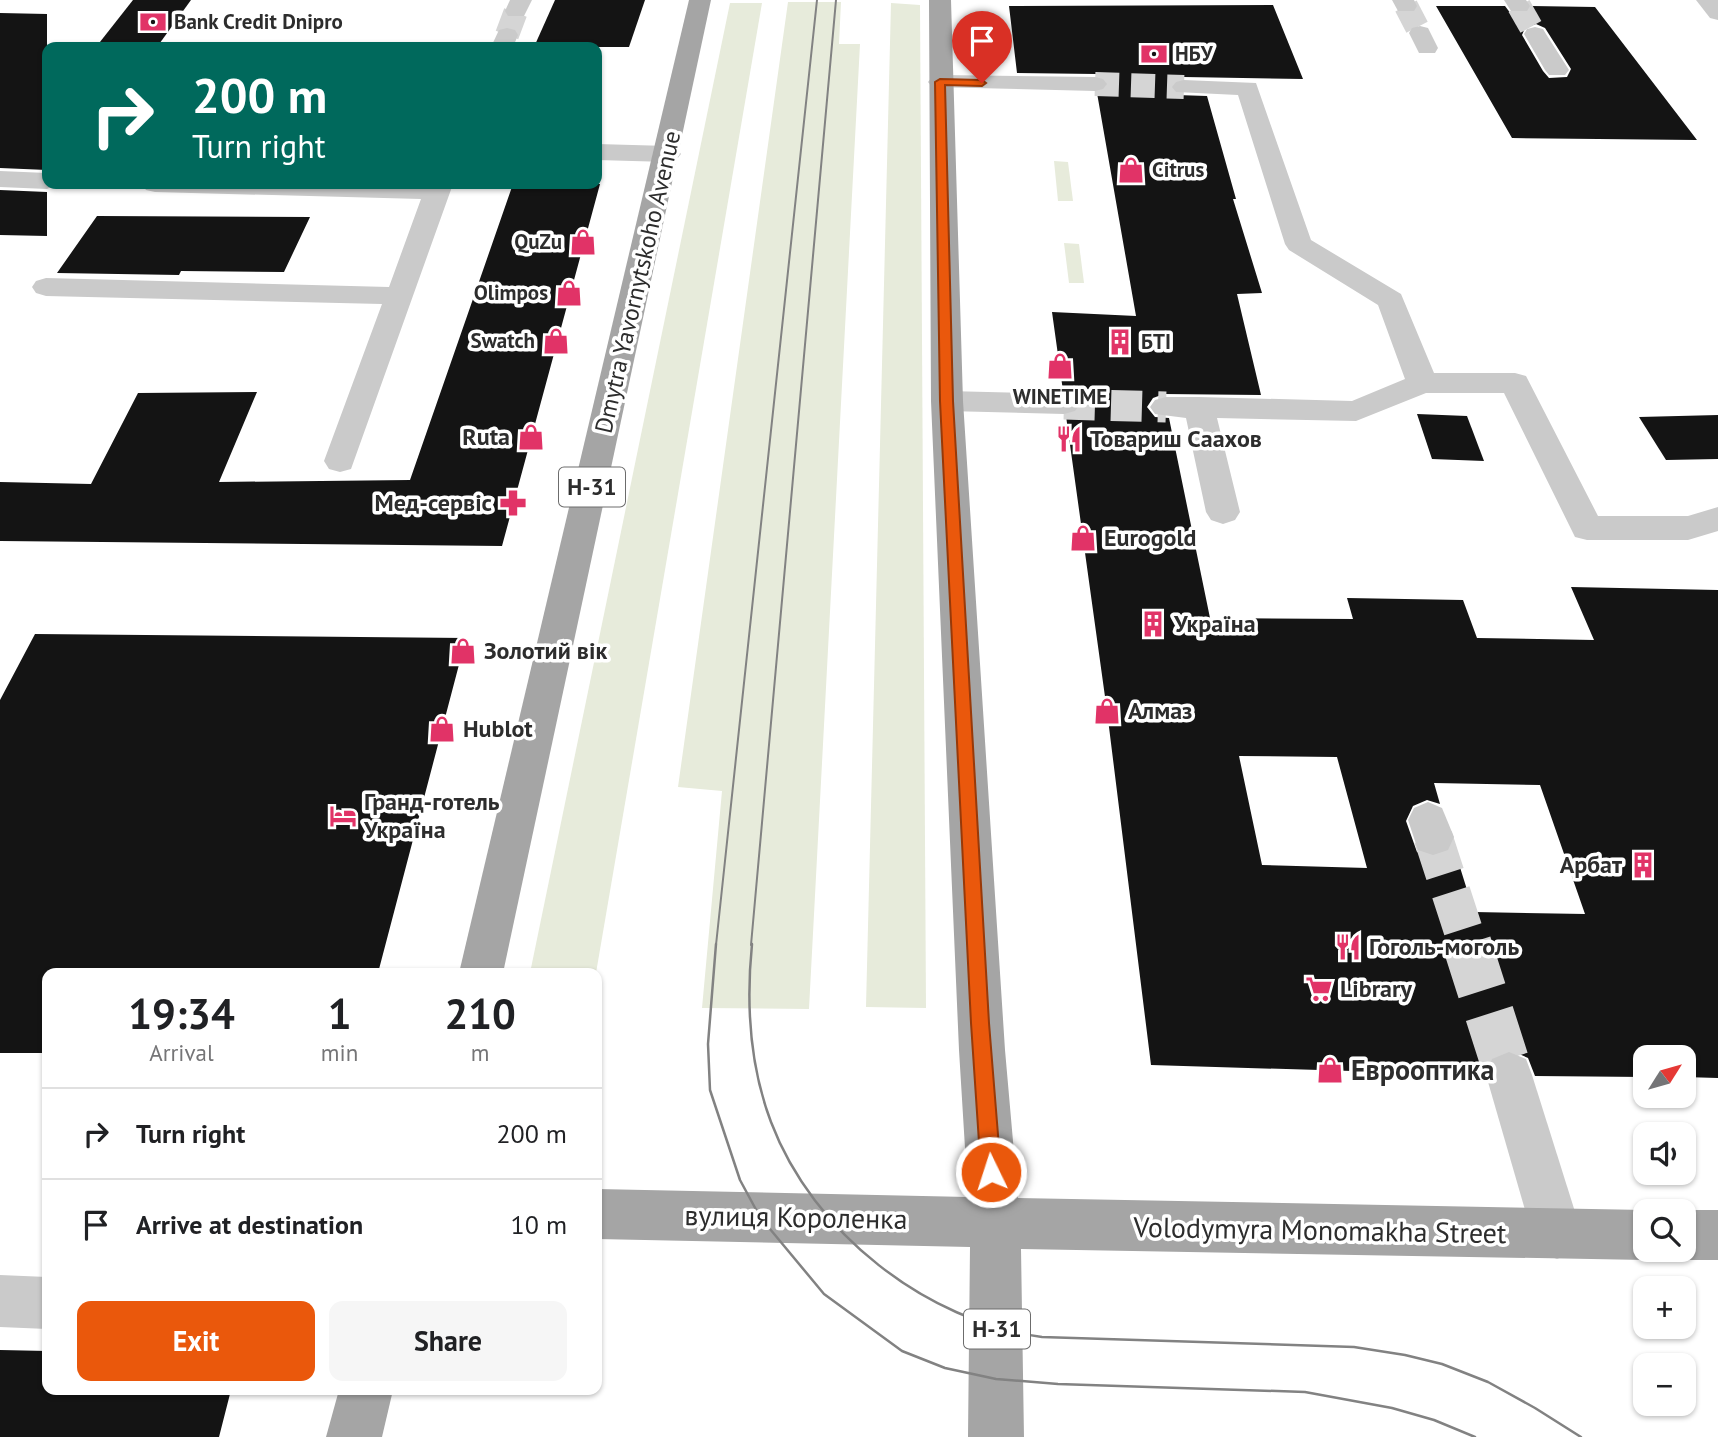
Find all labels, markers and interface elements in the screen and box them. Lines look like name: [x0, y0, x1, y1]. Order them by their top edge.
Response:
bank icon: Bank Credit Dnipro: [138, 7, 168, 37]
place label: Bank Credit Dnipro: [174, 8, 343, 35]
pin: [952, 11, 1012, 83]
icon: arrive: [963, 22, 1001, 60]
bank icon: НБУ: [1139, 39, 1169, 69]
place label: НБУ: [1175, 40, 1214, 67]
text: 200 m: [192, 63, 327, 127]
icon: right: [77, 70, 168, 161]
text: Turn right: [192, 125, 326, 167]
street label: Dmytra Yavornytskoho Avenue: [588, 128, 687, 436]
shop icon: Citrus: [1116, 155, 1146, 185]
place label: Citrus: [1152, 156, 1204, 183]
shop icon: QuZu: [568, 227, 598, 257]
place label: QuZu: [514, 228, 562, 255]
shop icon: Olimpos: [554, 278, 584, 308]
place label: Olimpos: [474, 279, 548, 306]
shop icon: Swatch: [541, 326, 571, 356]
place label: Swatch: [471, 327, 535, 354]
building icon: БТІ: [1105, 327, 1135, 357]
place label: БТІ: [1141, 328, 1171, 355]
shop icon: WINETIME: [1045, 351, 1075, 381]
place label: WINETIME: [1013, 383, 1107, 410]
place label: Ruta: [462, 421, 510, 452]
shop icon: Ruta: [516, 422, 546, 452]
place label: Товариш Саахов: [1090, 423, 1262, 454]
restaurant icon: Товариш Саахов: [1054, 424, 1084, 454]
road number: Н-31: [559, 467, 625, 506]
place label: Мед-сервіс: [374, 487, 492, 518]
pharmacy icon: Мед-сервіс: [498, 488, 528, 518]
place label: Eurogold: [1104, 522, 1197, 553]
shop icon: Eurogold: [1068, 523, 1098, 553]
place label: Україна: [1173, 608, 1256, 639]
building icon: Україна: [1138, 609, 1168, 639]
place label: Золотий вік: [484, 635, 607, 666]
shop icon: Золотий вік: [448, 636, 478, 666]
place label: Алмаз: [1128, 695, 1192, 726]
shop icon: Алмаз: [1092, 696, 1122, 726]
place label: Hublot: [463, 713, 533, 744]
shop icon: Hublot: [427, 714, 457, 744]
place label: Гранд-готель Україна: [363, 786, 500, 845]
hotel icon: Гранд-готель Україна: [328, 801, 358, 831]
place label: Арбат: [1560, 849, 1623, 880]
building icon: Арбат: [1628, 850, 1658, 880]
place label: Гоголь-моголь: [1369, 931, 1519, 962]
restaurant icon: Гоголь-моголь: [1333, 932, 1363, 962]
place label: Library: [1340, 973, 1412, 1004]
supermarket icon: Library: [1304, 974, 1334, 1004]
text: 19:34: [128, 986, 235, 1041]
text: 1: [328, 986, 351, 1041]
text: 210: [444, 986, 516, 1041]
text: Arrival: [149, 1038, 214, 1067]
text: min: [321, 1038, 358, 1067]
text: m: [471, 1038, 489, 1067]
north arrow: [1633, 1045, 1696, 1108]
map controls: [1633, 1045, 1696, 1416]
place label: Еврооптика: [1351, 1051, 1494, 1088]
shop icon: Еврооптика: [1315, 1055, 1345, 1085]
icon: right: [77, 1115, 115, 1153]
text: Turn right: [136, 1117, 245, 1150]
text: 200 m: [496, 1117, 567, 1150]
button: sound: [1633, 1122, 1696, 1185]
position arrow: [954, 1135, 1028, 1209]
street label: вулиця Короленка: [684, 1196, 908, 1237]
button: search: [1633, 1199, 1696, 1262]
icon: arrive: [77, 1206, 115, 1244]
text: Arrive at destination: [136, 1208, 363, 1241]
text: 10 m: [511, 1208, 567, 1241]
street label: Volodymyra Monomakha Street: [1132, 1208, 1507, 1251]
button: +: [1633, 1276, 1696, 1339]
button: Exit: [77, 1301, 315, 1381]
button: Share: [329, 1301, 567, 1381]
road number: Н-31: [964, 1310, 1030, 1348]
button: −: [1633, 1353, 1696, 1416]

